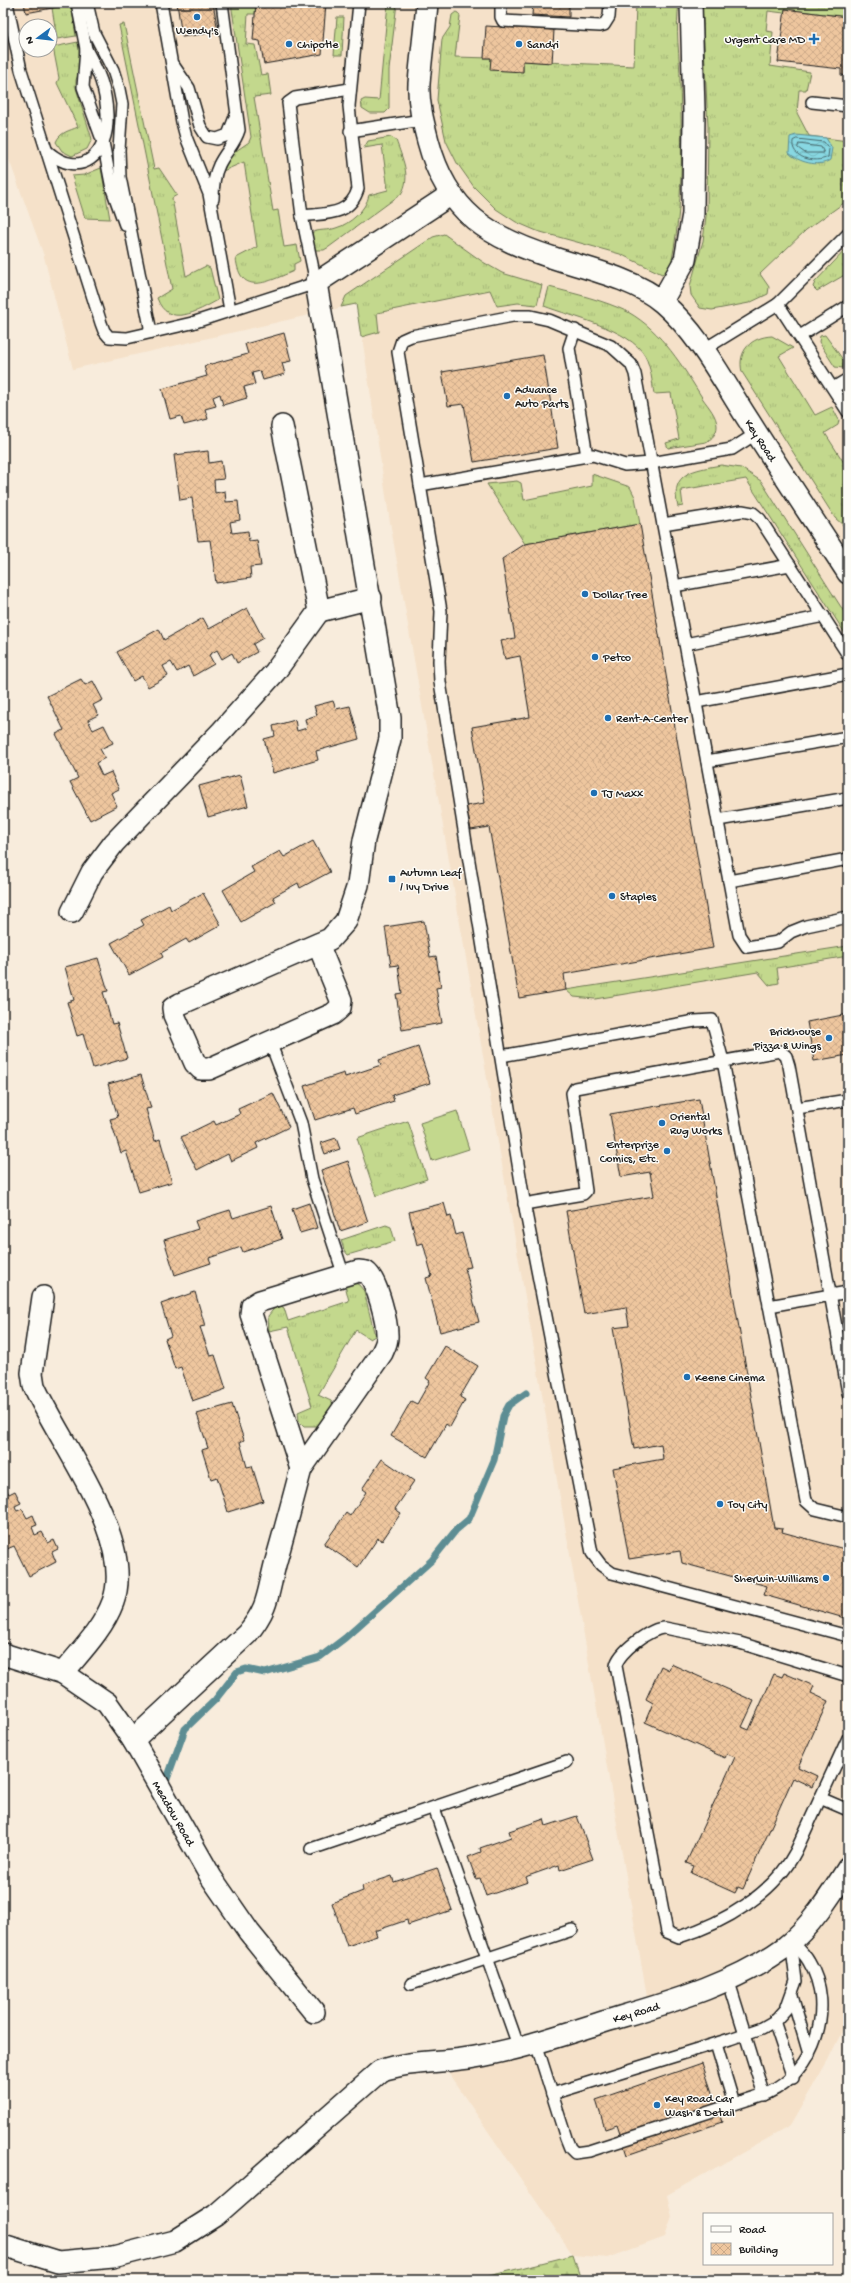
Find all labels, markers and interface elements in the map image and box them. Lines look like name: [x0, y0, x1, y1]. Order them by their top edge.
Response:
marker: Wendy's: [192, 12, 202, 22]
north arrow: [18, 18, 58, 58]
place label: Wendy's: [176, 25, 219, 39]
marker: Urgent Care MD: [808, 33, 820, 45]
place label: Urgent Care MD: [725, 34, 805, 48]
text: N: [24, 35, 37, 45]
marker: Chipotle: [284, 39, 294, 49]
place label: Chipotle: [297, 39, 339, 53]
marker: Sandri: [514, 39, 524, 49]
place label: Sandri: [527, 39, 559, 53]
place label: Advance Auto Parts: [515, 384, 569, 412]
marker: Advance Auto Parts: [502, 391, 512, 401]
street label: Key Road: [740, 417, 779, 466]
marker: Dollar Tree: [580, 589, 590, 599]
place label: Dollar Tree: [592, 589, 648, 603]
marker: Petco: [590, 652, 600, 662]
place label: Petco: [602, 652, 631, 666]
marker: Rent-A-Center: [603, 713, 613, 723]
place label: Rent-A-Center: [616, 713, 689, 727]
marker: TJ Maxx: [589, 788, 599, 798]
place label: TJ Maxx: [601, 788, 644, 802]
place label: Autumn Leaf / Ivy Drive: [400, 867, 463, 895]
marker: Autumn Leaf / Ivy Drive: [387, 874, 397, 884]
marker: Staples: [607, 891, 617, 901]
place label: Staples: [620, 891, 657, 905]
place label: Brickhouse Pizza & Wings: [753, 1026, 822, 1054]
marker: Brickhouse Pizza & Wings: [824, 1033, 834, 1043]
place label: Oriental Rug Works: [670, 1111, 723, 1139]
marker: Oriental Rug Works: [657, 1118, 667, 1128]
place label: Enterprize Comics, Etc.: [600, 1139, 660, 1167]
marker: Enterprize Comics, Etc.: [662, 1146, 672, 1156]
marker: Keene Cinema: [682, 1372, 692, 1382]
place label: Keene Cinema: [695, 1372, 765, 1386]
marker: Toy City: [715, 1499, 725, 1509]
place label: Toy City: [727, 1499, 768, 1513]
place label: Sherwin-Williams: [734, 1573, 819, 1587]
marker: Sherwin-Williams: [821, 1573, 831, 1583]
street label: Meadow Road: [148, 1779, 197, 1850]
street label: Key Road: [612, 2000, 662, 2028]
place label: Key Road Car Wash & Detail: [665, 2093, 735, 2121]
marker: Key Road Car Wash & Detail: [652, 2100, 662, 2110]
legend: [703, 2213, 833, 2265]
text: Road: [739, 2224, 766, 2238]
text: Building: [738, 2244, 778, 2258]

